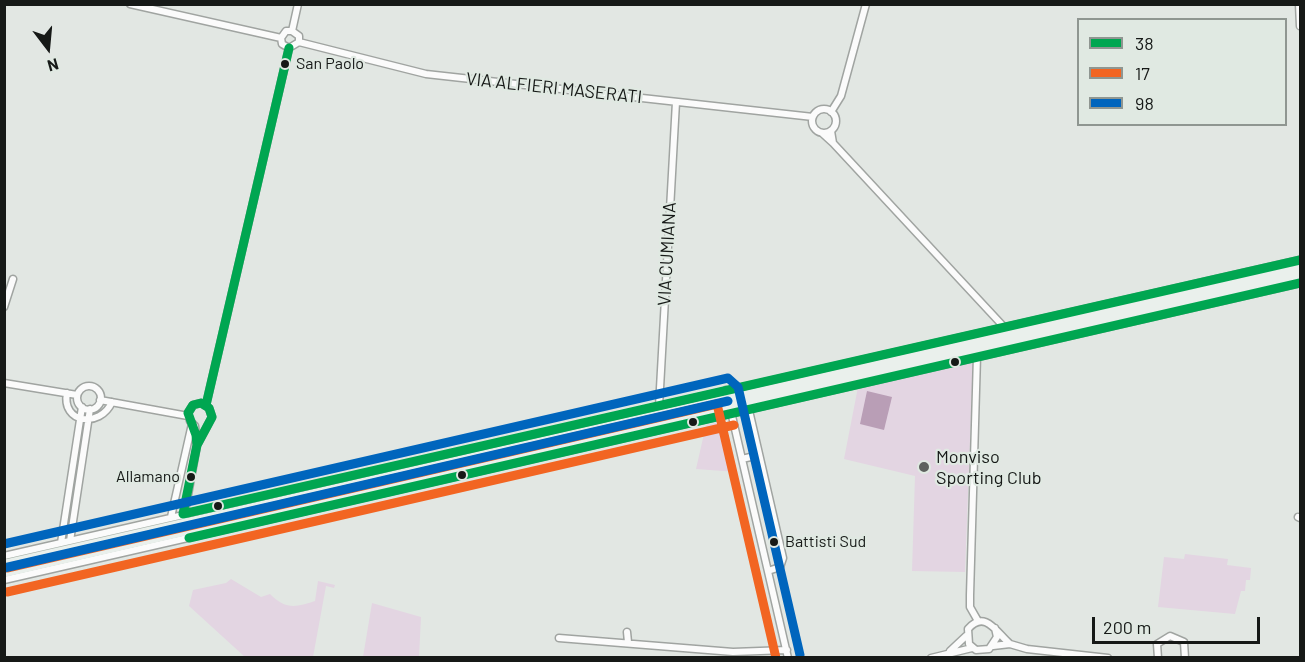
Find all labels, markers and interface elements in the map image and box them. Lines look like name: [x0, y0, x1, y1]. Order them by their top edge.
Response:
north arrow: [18, 18, 78, 78]
legend: [1077, 18, 1287, 126]
text: 38: [1135, 32, 1154, 54]
place label: San Paolo: [296, 54, 364, 74]
text: N: [45, 55, 61, 76]
marker: San Paolo: [279, 58, 291, 70]
text: 17: [1135, 62, 1150, 84]
street label: VIA ALFIERI MASERATI: [465, 68, 643, 108]
text: 98: [1135, 92, 1154, 114]
street label: VIA CUMIANA: [653, 202, 681, 306]
unlabelled marker: [949, 356, 961, 368]
unlabelled marker: [687, 416, 699, 428]
place label: Monviso Sporting Club: [936, 446, 1042, 488]
marker: Monviso Sporting Club: [917, 460, 931, 474]
place label: Allamano: [116, 467, 180, 487]
unlabelled marker: [456, 469, 468, 481]
marker: Allamano: [185, 471, 197, 483]
unlabelled marker: [212, 500, 224, 512]
place label: Battisti Sud: [785, 532, 866, 552]
marker: Battisti Sud: [768, 536, 780, 548]
scale bar: [1095, 605, 1263, 643]
text: 200 m: [1103, 616, 1151, 638]

